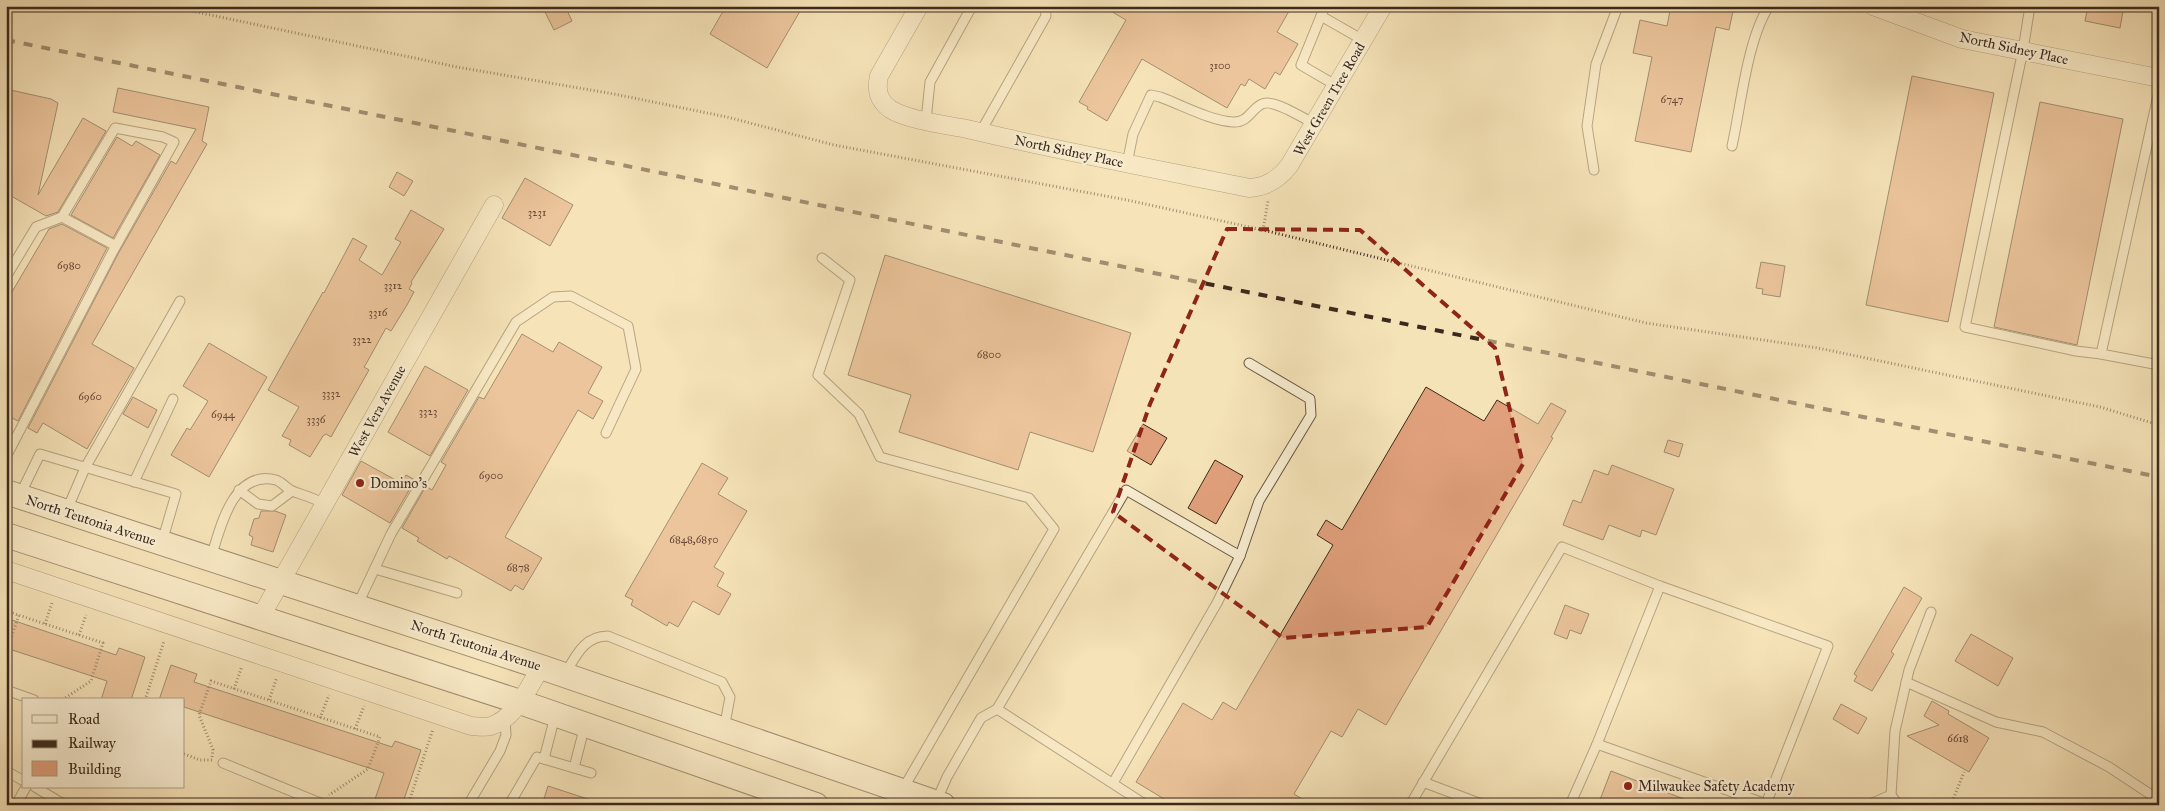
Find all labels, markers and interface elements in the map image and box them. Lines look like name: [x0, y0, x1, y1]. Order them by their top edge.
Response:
street label: North Sidney Place: [1958, 29, 2070, 68]
street label: West Green Tree Road: [1290, 39, 1369, 159]
house number: 3100: [1209, 59, 1231, 72]
house number: 6747: [1661, 93, 1684, 106]
street label: North Sidney Place: [1013, 132, 1125, 171]
house number: 3231: [528, 206, 546, 219]
house number: 6980: [57, 259, 81, 272]
house number: 3312: [384, 279, 403, 292]
house number: 3316: [369, 306, 388, 319]
house number: 3322: [352, 333, 372, 346]
house number: 6800: [977, 348, 1001, 361]
street label: West Vera Avenue: [345, 362, 410, 460]
house number: 3332: [322, 387, 341, 400]
house number: 6960: [78, 390, 102, 403]
house number: 3323: [419, 405, 437, 418]
house number: 6944: [211, 408, 236, 421]
house number: 3336: [307, 413, 326, 426]
house number: 6900: [479, 469, 503, 482]
place label: Domino's: [370, 475, 427, 492]
marker: Domino's: [354, 477, 366, 489]
street label: North Teutonia Avenue: [24, 491, 158, 550]
house number: 6848,6850: [669, 533, 719, 546]
house number: 6878: [506, 561, 530, 574]
street label: North Teutonia Avenue: [409, 616, 543, 675]
legend: [22, 698, 185, 788]
text: Road: [68, 710, 100, 728]
house number: 6618: [1947, 732, 1969, 745]
text: Railway: [68, 734, 117, 752]
text: Building: [68, 760, 122, 778]
place label: Milwaukee Safety Academy: [1638, 778, 1795, 795]
marker: Milwaukee Safety Academy: [1622, 780, 1634, 792]

